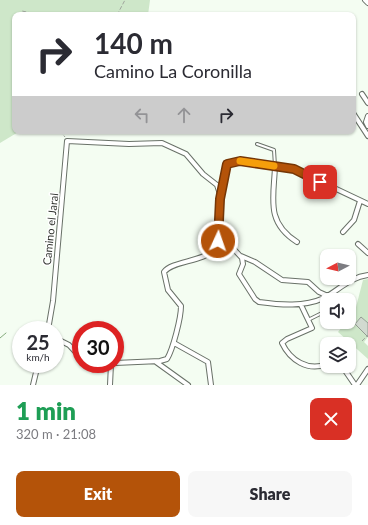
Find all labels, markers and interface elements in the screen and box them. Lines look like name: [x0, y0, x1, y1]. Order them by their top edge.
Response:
text: 140 m: [94, 26, 173, 60]
icon: right: [28, 28, 80, 80]
text: Camino La Coronilla: [94, 60, 252, 82]
icon: left: [131, 104, 153, 126]
icon: ahead: [173, 104, 195, 126]
icon: right: [215, 104, 237, 126]
pin: [303, 165, 337, 199]
icon: arrive: [309, 171, 331, 193]
street label: Camino el Jaral: [40, 192, 60, 266]
position arrow: [197, 220, 239, 262]
north arrow: [320, 249, 356, 285]
map controls: [320, 249, 356, 373]
button: sound: [320, 293, 356, 329]
speed limit sign: 30: [72, 321, 124, 373]
text: 25: [26, 330, 50, 354]
button: layers: [320, 337, 356, 373]
text: km/h: [26, 351, 50, 363]
text: 1 min: [16, 396, 76, 425]
button: close: [310, 398, 352, 440]
text: 320 m · 21:08: [16, 426, 96, 442]
button: Exit: [16, 471, 180, 517]
button: Share: [188, 471, 352, 517]

